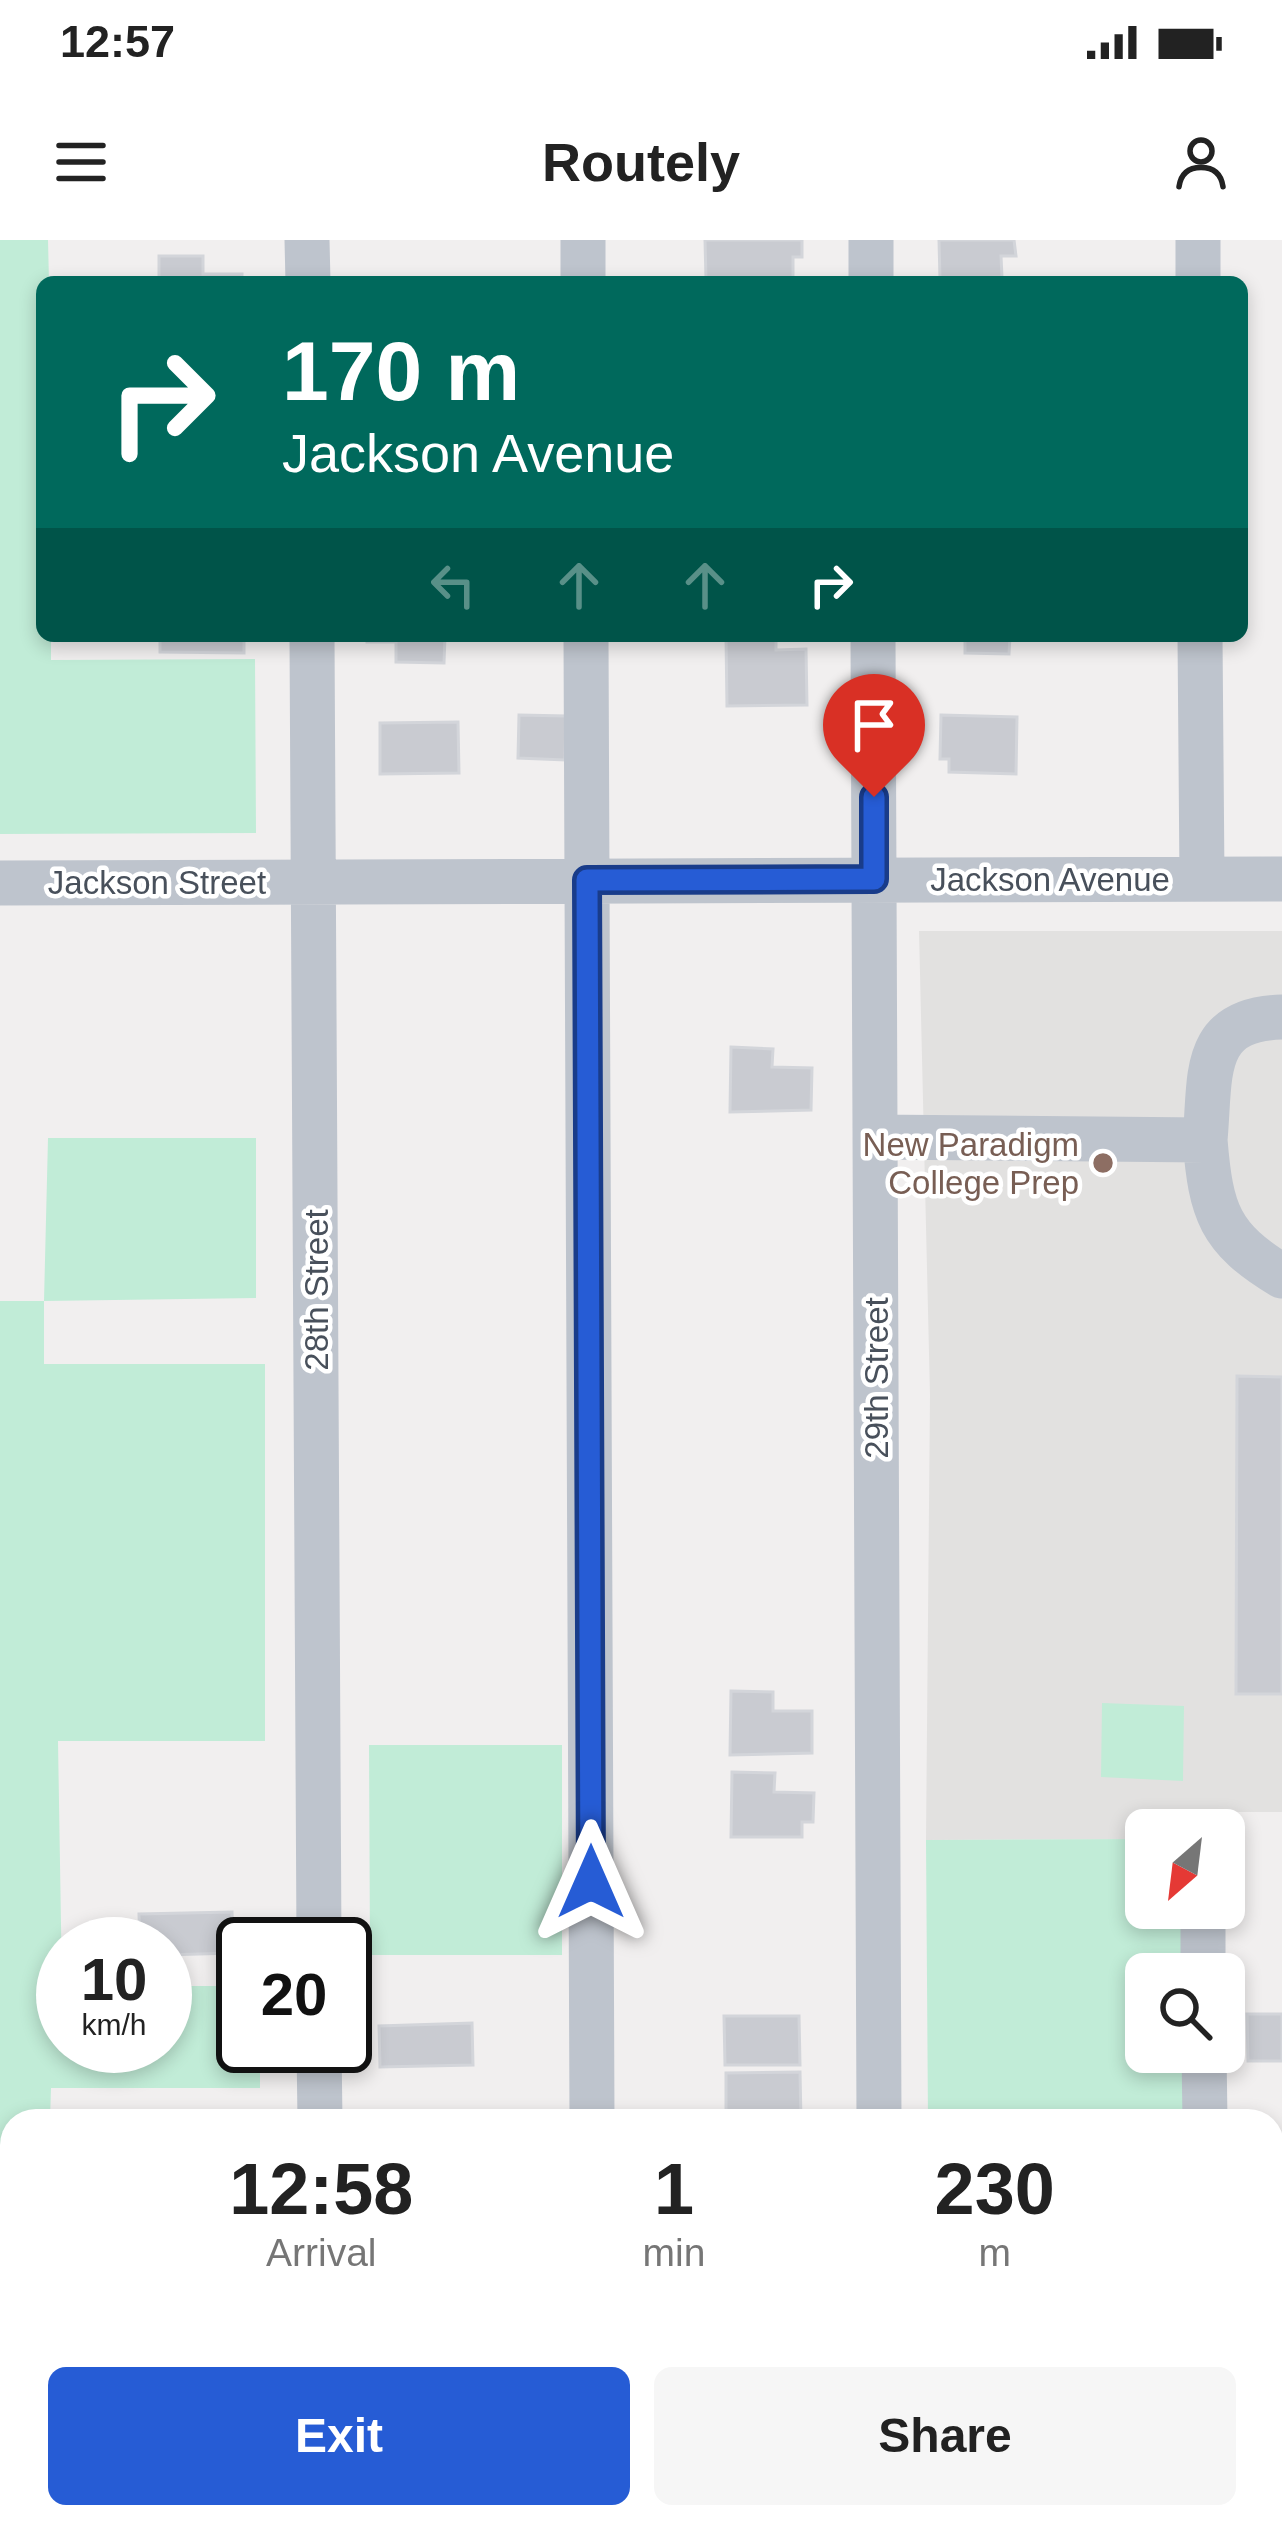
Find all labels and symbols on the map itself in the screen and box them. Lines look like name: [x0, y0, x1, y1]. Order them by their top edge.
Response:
pin: [823, 674, 925, 797]
street label: Jackson Avenue: [930, 861, 1170, 898]
street label: Jackson Street: [48, 864, 266, 901]
place label: New Paradigm College Prep: [863, 1126, 1079, 1201]
marker: New Paradigm College Prep: [1090, 1150, 1116, 1176]
street label: 28th Street: [298, 1209, 335, 1371]
street label: 29th Street: [858, 1297, 895, 1459]
north arrow: [1125, 1809, 1245, 1929]
position arrow: [528, 1819, 654, 1945]
speed limit sign: 20: [216, 1917, 372, 2073]

